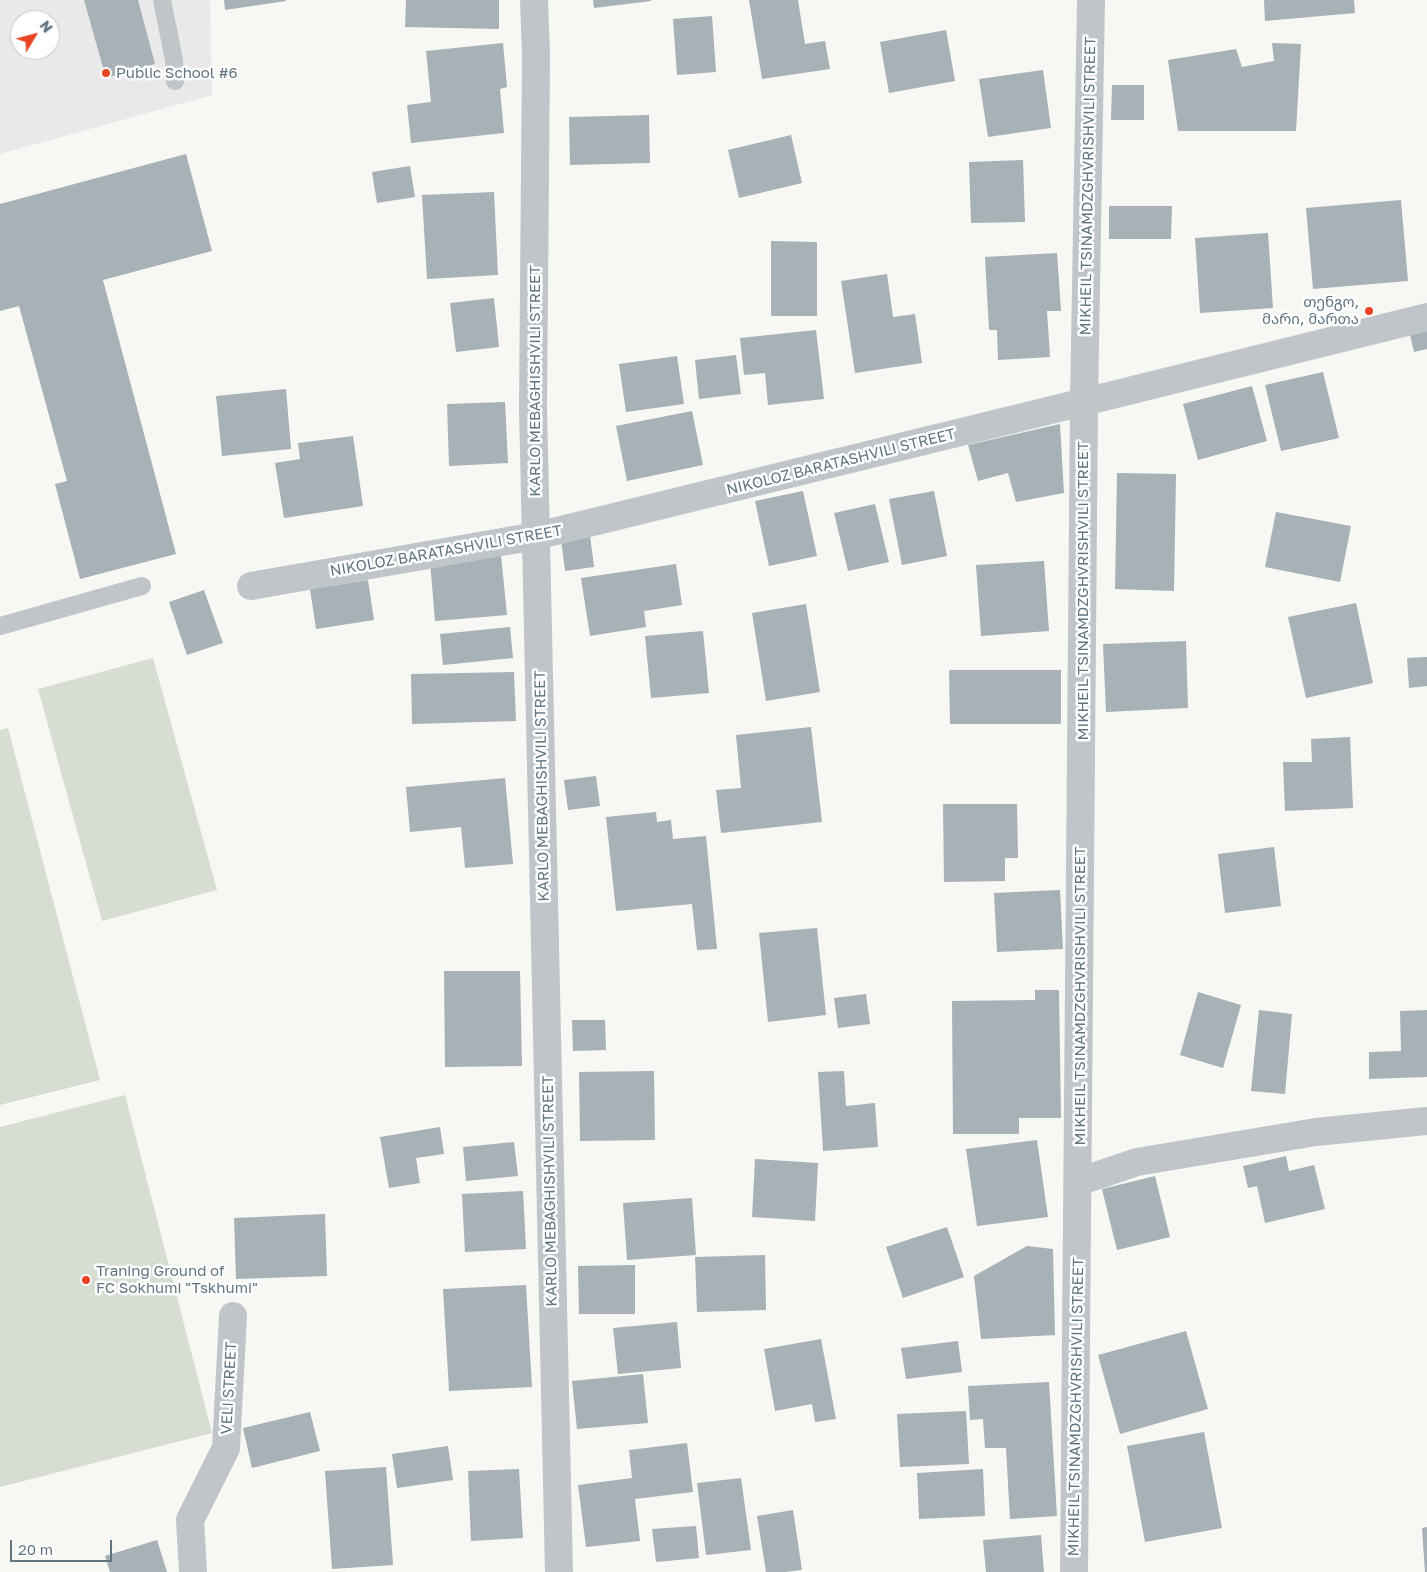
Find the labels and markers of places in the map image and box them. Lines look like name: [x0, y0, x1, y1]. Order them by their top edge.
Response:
place label: Public School #6: [116, 64, 238, 82]
marker: Public School #6: [100, 67, 112, 79]
place label: თენგო, მარი, მართა: [1262, 293, 1359, 328]
marker: თენგო, მარი, მართა: [1363, 305, 1375, 317]
place label: Traning Ground of FC Sokhumi "Tskhumi": [96, 1262, 258, 1297]
marker: Traning Ground of FC Sokhumi "Tskhumi": [80, 1274, 92, 1286]

